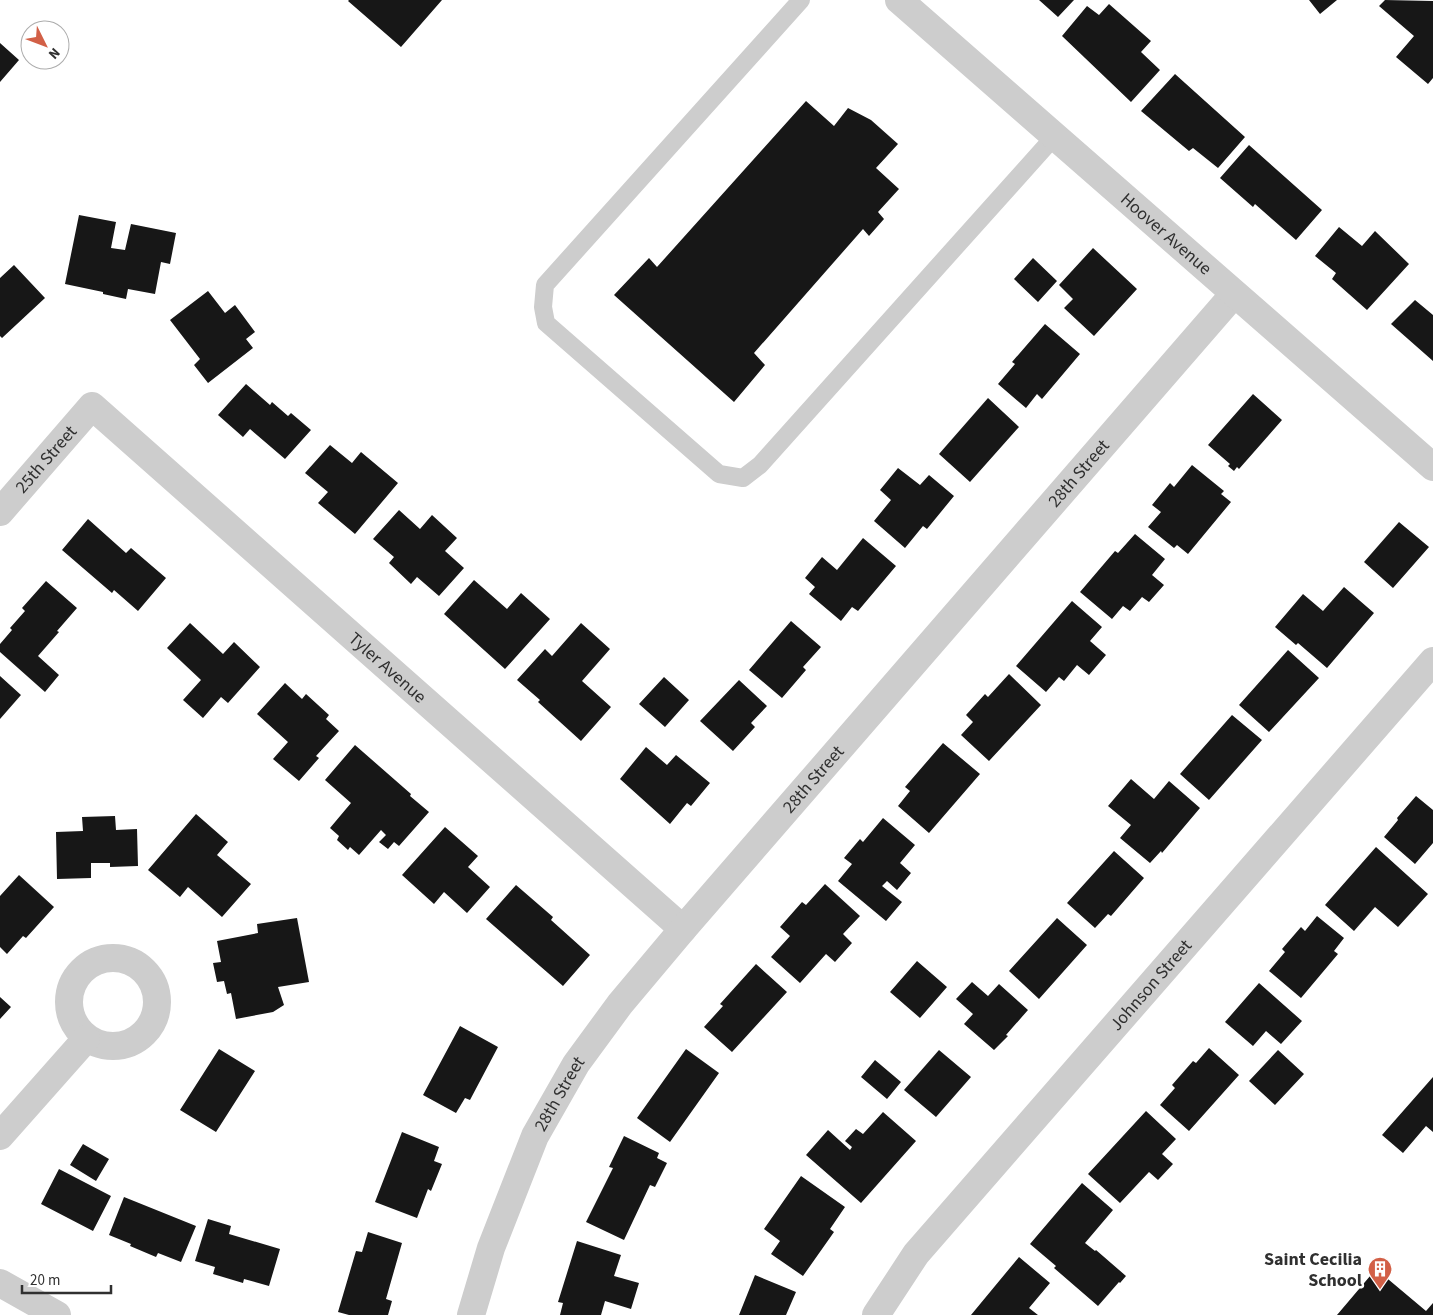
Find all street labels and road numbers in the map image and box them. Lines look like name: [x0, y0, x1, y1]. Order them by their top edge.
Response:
street label: Hoover Avenue: [1115, 187, 1217, 281]
street label: 25th Street: [9, 420, 82, 498]
street label: 28th Street: [1042, 434, 1115, 513]
street label: Tyler Avenue: [343, 626, 432, 709]
street label: 28th Street: [777, 740, 850, 818]
street label: Johnson Street: [1104, 934, 1198, 1036]
street label: 28th Street: [528, 1051, 590, 1136]

